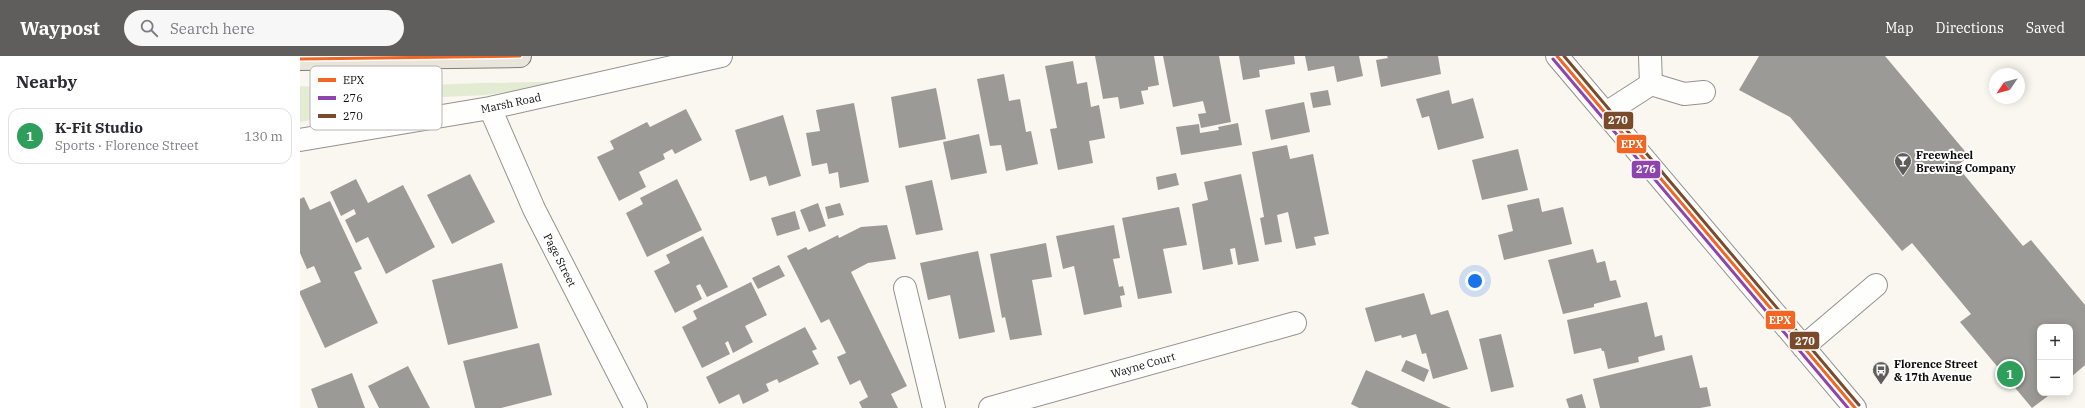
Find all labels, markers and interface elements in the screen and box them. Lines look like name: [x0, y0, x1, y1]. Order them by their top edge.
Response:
search box: [124, 10, 404, 46]
text: Waypost: [20, 16, 100, 40]
icon: search: [138, 17, 160, 39]
text: Search here: [170, 19, 254, 38]
text: Map: [1885, 19, 1914, 37]
text: Directions: [1936, 19, 2004, 37]
text: Saved: [2026, 19, 2065, 37]
legend: [310, 66, 442, 130]
north arrow: [1989, 68, 2025, 104]
text: Nearby: [16, 71, 77, 93]
text: EPX: [343, 73, 365, 87]
street label: Marsh Road: [479, 90, 543, 116]
text: 276: [343, 91, 363, 105]
text: 270: [343, 109, 363, 123]
line badge: 270: [1603, 111, 1634, 130]
text: 270: [1608, 113, 1628, 127]
text: K-Fit Studio: [55, 118, 143, 137]
text: 1: [26, 128, 34, 145]
text: 130 m: [244, 128, 283, 145]
line badge: EPX: [1616, 134, 1647, 154]
text: Sports · Florence Street: [55, 137, 199, 154]
text: EPX: [1621, 137, 1643, 151]
place label: Freewheel Brewing Company: [1916, 148, 2016, 175]
bar icon: Freewheel Brewing Company: [1893, 151, 1913, 176]
line badge: 276: [1631, 160, 1661, 179]
text: 276: [1636, 162, 1656, 176]
street label: Page Street: [541, 231, 579, 289]
your location: [1465, 271, 1485, 291]
line badge: EPX: [1765, 310, 1796, 330]
text: EPX: [1769, 313, 1791, 327]
map controls: [2037, 324, 2073, 396]
button: +: [2037, 324, 2073, 360]
line badge: 270: [1789, 331, 1820, 350]
text: 270: [1795, 334, 1815, 348]
street label: Wayne Court: [1109, 349, 1177, 381]
place label: Florence Street & 17th Avenue: [1894, 357, 1978, 384]
pin: 1: [1997, 359, 2023, 389]
bus stop icon: Florence Street & 17th Avenue: [1871, 360, 1891, 385]
button: −: [2037, 360, 2073, 396]

